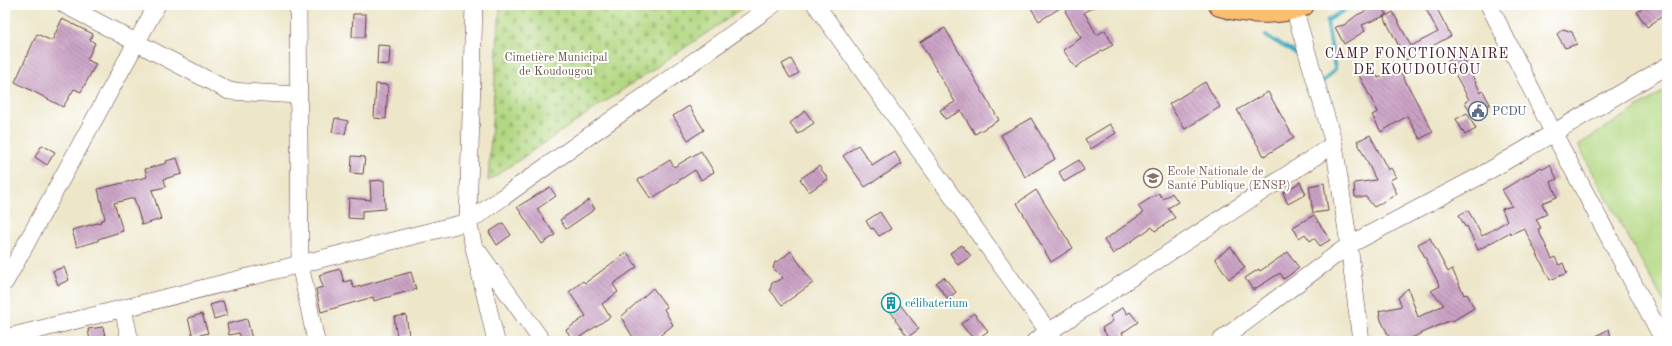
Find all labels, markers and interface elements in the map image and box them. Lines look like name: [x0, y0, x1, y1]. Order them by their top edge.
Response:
district label: CAMP FONCTIONNAIRE DE KOUDOUGOU: [1325, 47, 1509, 77]
park label: Cimetière Municipal de Koudougou: [504, 52, 608, 78]
public building icon: PCDU: [1467, 100, 1489, 122]
place label: PCDU: [1492, 106, 1527, 118]
place label: Ecole Nationale de Santé Publique (ENSP): [1167, 166, 1290, 192]
school or university icon: Ecole Nationale de Santé Publique (ENSP): [1142, 167, 1164, 189]
building icon: célibaterium: [880, 292, 902, 314]
place label: célibaterium: [905, 298, 969, 310]

